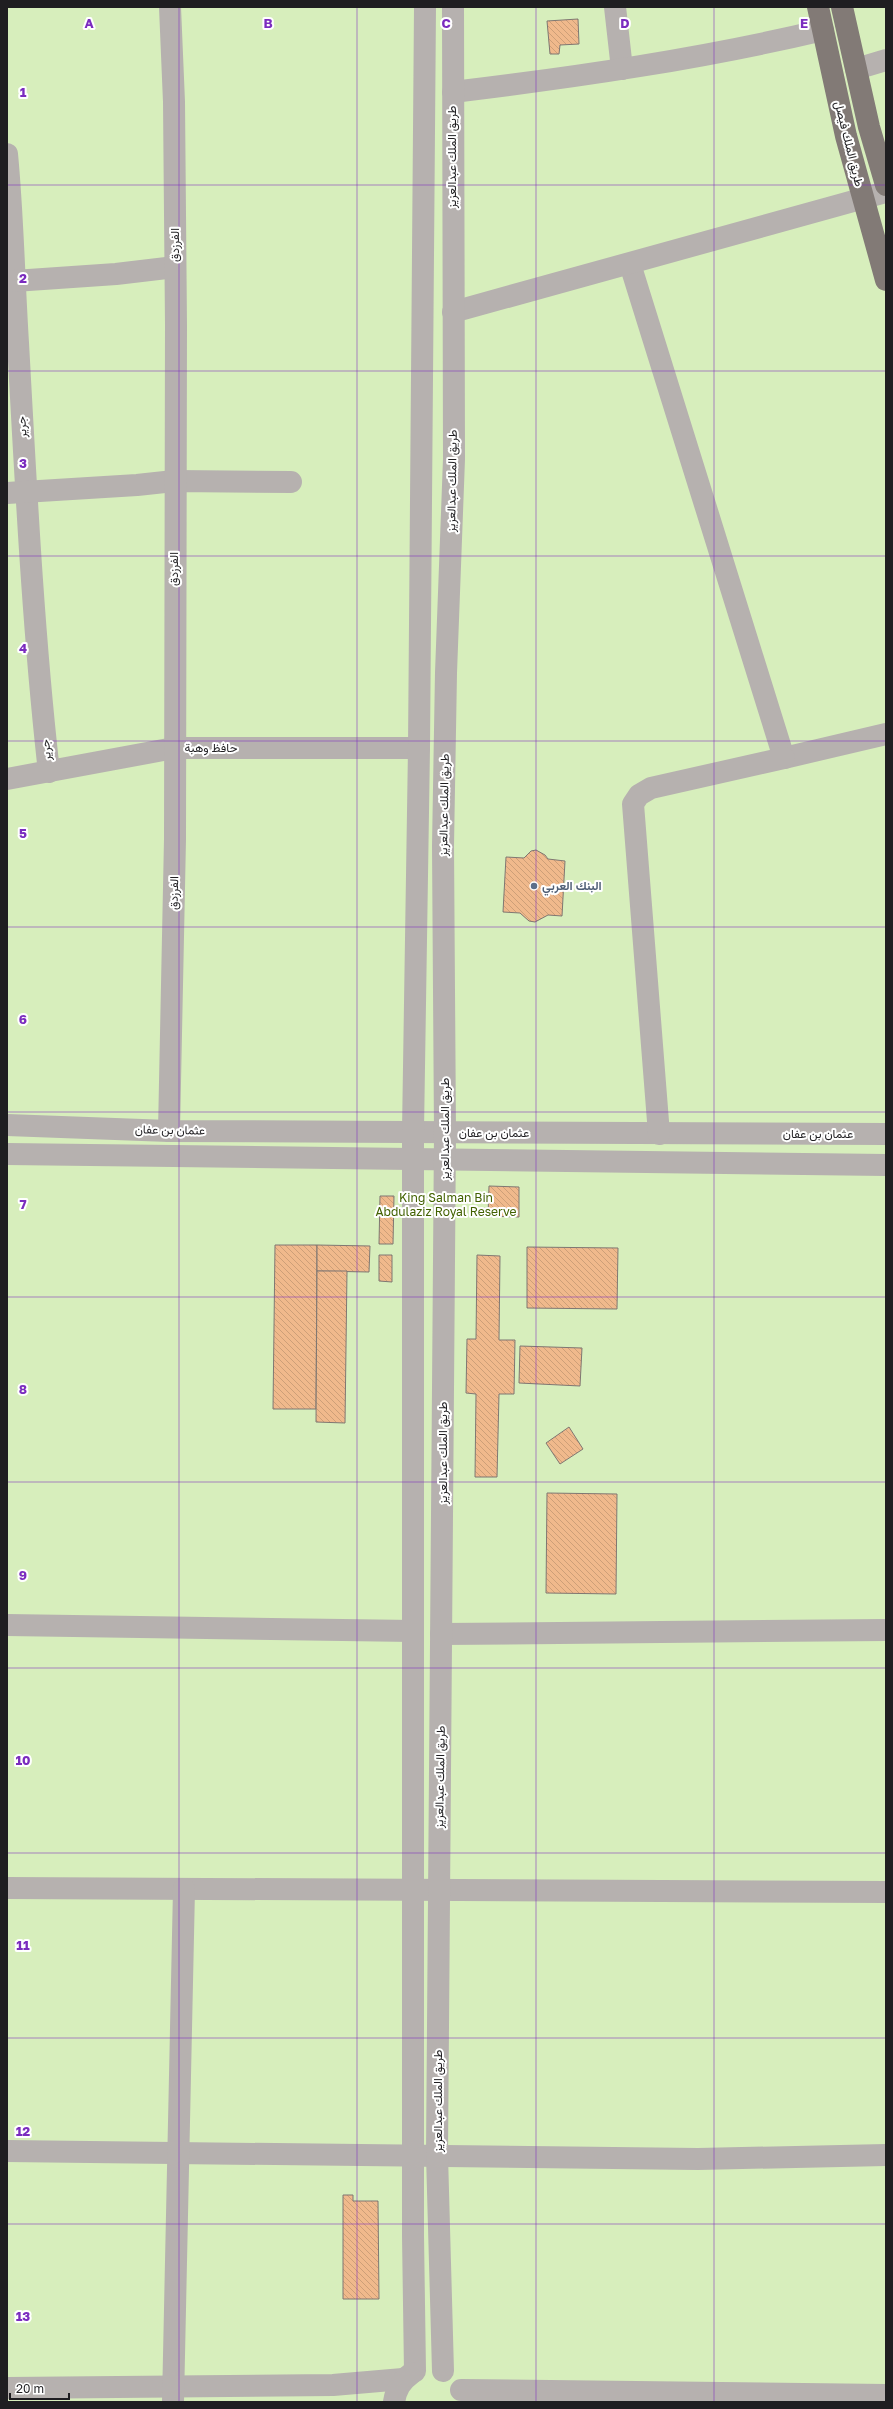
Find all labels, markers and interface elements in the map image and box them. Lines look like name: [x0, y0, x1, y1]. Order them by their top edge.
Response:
text: A: [84, 15, 94, 31]
text: B: [263, 15, 273, 31]
text: C: [441, 15, 451, 31]
text: D: [620, 15, 630, 31]
text: E: [800, 15, 808, 31]
text: 1: [20, 84, 27, 100]
street label: طريق الملك فيصل: [831, 100, 867, 189]
street label: طريق الملك عبدالعزيز: [444, 106, 460, 209]
street label: الفرزدق: [167, 228, 183, 262]
text: 2: [19, 270, 27, 286]
street label: جرير: [13, 416, 31, 439]
street label: طريق الملك عبدالعزيز: [443, 429, 461, 533]
text: 3: [19, 455, 27, 471]
street label: الفرزدق: [166, 552, 182, 586]
text: 4: [19, 640, 27, 656]
street label: جرير: [37, 738, 55, 763]
street label: حافظ وهبة: [185, 740, 237, 756]
street label: طريق الملك عبدالعزيز: [435, 753, 453, 857]
text: 5: [19, 825, 27, 841]
street label: الفرزدق: [166, 876, 182, 910]
place label: البنك العربي: [542, 878, 602, 896]
marker: البنك العربي: [529, 881, 539, 891]
text: 6: [19, 1011, 27, 1027]
street label: طريق الملك عبدالعزيز: [437, 1078, 453, 1181]
street label: عثمان بن عفان: [135, 1121, 205, 1139]
street label: عثمان بن عفان: [459, 1125, 529, 1141]
street label: عثمان بن عفان: [783, 1126, 853, 1142]
park label: King Salman Bin Abdulaziz Royal Reserve: [376, 1190, 516, 1219]
text: 7: [19, 1196, 27, 1212]
text: 8: [19, 1381, 27, 1397]
street label: طريق الملك عبدالعزيز: [435, 1402, 451, 1505]
text: 9: [19, 1567, 27, 1583]
street label: طريق الملك عبدالعزيز: [431, 1725, 449, 1829]
text: 10: [15, 1752, 31, 1768]
text: 11: [16, 1937, 30, 1953]
street label: طريق الملك عبدالعزيز: [430, 2050, 446, 2153]
text: 12: [16, 2123, 30, 2139]
text: 13: [16, 2308, 30, 2324]
scale bar: [10, 2375, 69, 2401]
text: 20 m: [16, 2381, 44, 2396]

